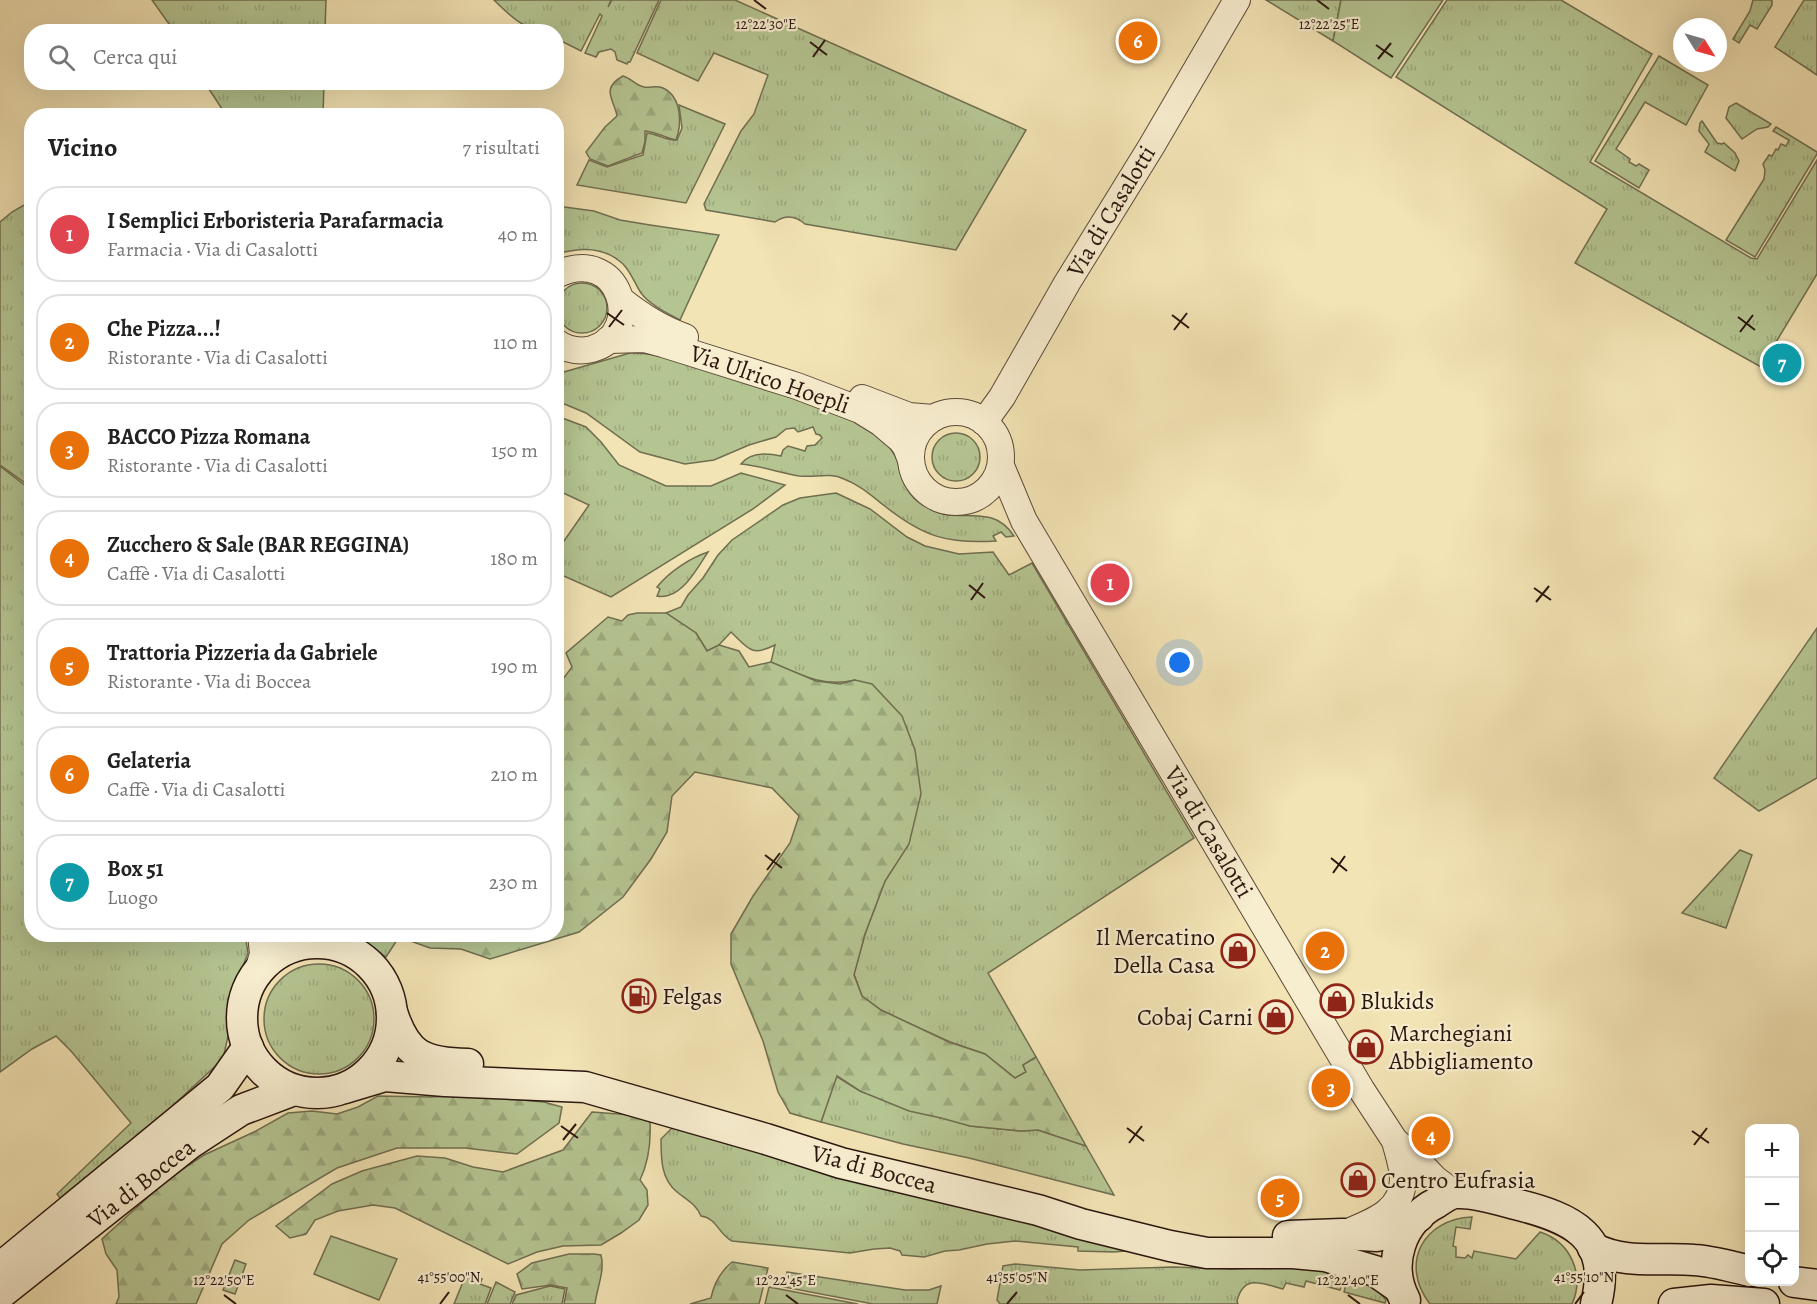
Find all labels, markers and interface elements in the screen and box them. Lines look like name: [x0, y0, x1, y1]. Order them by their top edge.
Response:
text: 12°22'30"E: [735, 14, 797, 34]
text: 12°22'25"E: [1299, 14, 1359, 34]
pin: 6: [1118, 18, 1158, 63]
north arrow: [1673, 18, 1727, 72]
search box: [24, 24, 564, 90]
icon: search: [45, 41, 78, 74]
text: Cerca qui: [93, 42, 178, 72]
text: Vicino: [48, 130, 117, 165]
text: 7 risultati: [462, 134, 540, 161]
street label: Via di Casalotti: [1059, 139, 1163, 284]
text: I Semplici Erboristeria Parafarmacia: [107, 206, 444, 236]
text: 1: [66, 221, 73, 248]
text: 40 m: [498, 221, 538, 248]
text: Farmacia · Via di Casalotti: [107, 236, 318, 263]
text: Che Pizza...!: [107, 314, 221, 344]
text: 2: [65, 329, 74, 356]
text: 110 m: [493, 329, 538, 356]
street label: Via Ulrico Hoepli: [685, 336, 854, 421]
pin: 7: [1762, 340, 1802, 386]
text: Ristorante · Via di Casalotti: [107, 344, 328, 371]
text: BACCO Pizza Romana: [107, 422, 310, 452]
text: 3: [65, 437, 74, 464]
text: 150 m: [491, 437, 538, 464]
text: Ristorante · Via di Casalotti: [107, 452, 328, 479]
text: Zucchero & Sale (BAR REGGINA): [107, 530, 409, 560]
text: 4: [65, 545, 74, 572]
text: 180 m: [490, 545, 538, 572]
text: Caffè · Via di Casalotti: [107, 560, 285, 587]
pin: 1: [1090, 560, 1130, 606]
text: Trattoria Pizzeria da Gabriele: [107, 638, 378, 668]
your location: [1165, 648, 1194, 677]
text: 5: [65, 653, 74, 680]
text: 190 m: [491, 653, 538, 680]
text: Ristorante · Via di Boccea: [107, 668, 311, 695]
text: Gelateria: [107, 746, 191, 776]
street label: Via di Casalotti: [1157, 759, 1261, 904]
text: 6: [65, 761, 74, 788]
text: 210 m: [490, 761, 538, 788]
text: Caffè · Via di Casalotti: [107, 776, 285, 803]
text: Box 51: [107, 854, 164, 884]
text: 7: [65, 869, 74, 896]
text: 230 m: [489, 869, 538, 896]
text: Luogo: [107, 884, 158, 911]
place label: Il Mercatino Della Casa: [1095, 921, 1216, 981]
pin: 2: [1306, 928, 1344, 974]
shop icon: Il Mercatino Della Casa: [1220, 933, 1256, 969]
fuel station icon: Felgas: [621, 978, 657, 1014]
place label: Felgas: [662, 980, 722, 1012]
shop icon: Blukids: [1319, 983, 1355, 1019]
place label: Blukids: [1360, 985, 1434, 1017]
shop icon: Cobaj Carni: [1258, 999, 1294, 1035]
place label: Cobaj Carni: [1137, 1001, 1253, 1033]
place label: Marchegiani Abbigliamento: [1388, 1017, 1533, 1077]
shop icon: Marchegiani Abbigliamento: [1348, 1029, 1384, 1065]
pin: 3: [1312, 1066, 1350, 1110]
pin: 4: [1412, 1114, 1450, 1158]
map controls: [1745, 1124, 1799, 1286]
button: +: [1745, 1124, 1799, 1178]
street label: Via di Boccea: [80, 1130, 202, 1236]
street label: Via di Boccea: [807, 1137, 941, 1201]
shop icon: Centro Eufrasia: [1340, 1162, 1376, 1198]
place label: Centro Eufrasia: [1381, 1164, 1536, 1196]
pin: 5: [1260, 1176, 1300, 1220]
button: −: [1745, 1178, 1799, 1232]
button: locate: [1745, 1232, 1799, 1286]
text: 41°55'00"N: [417, 1267, 481, 1287]
text: 41°55'05"N: [986, 1267, 1048, 1287]
text: 41°55'10"N: [1554, 1267, 1614, 1287]
text: 12°22'50"E: [193, 1270, 255, 1290]
text: 12°22'45"E: [756, 1270, 816, 1290]
text: 12°22'40"E: [1317, 1270, 1379, 1290]

